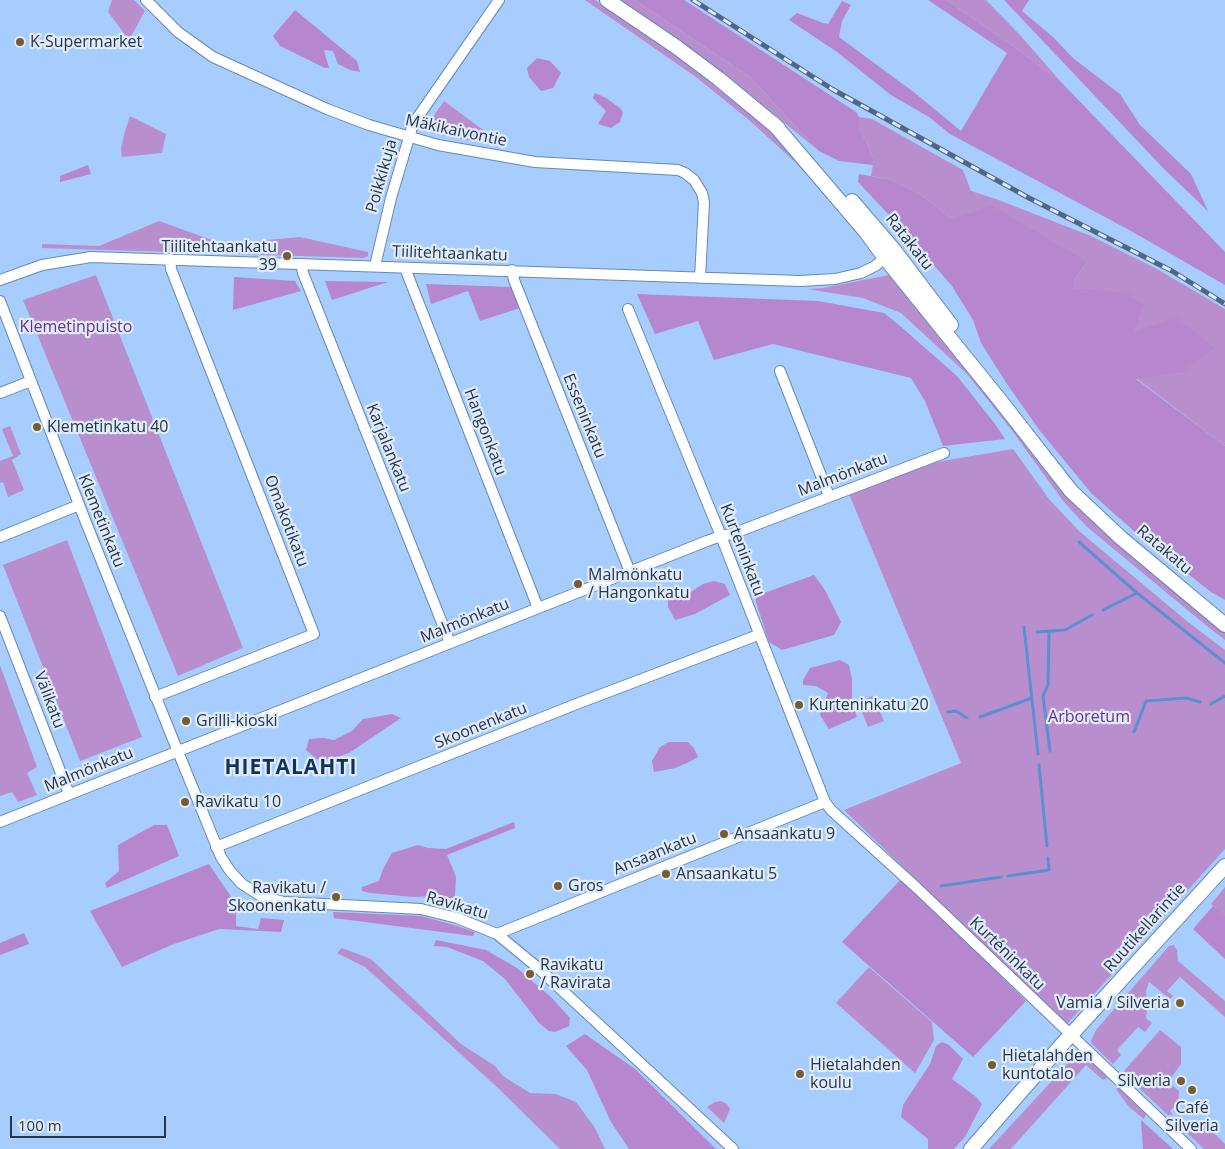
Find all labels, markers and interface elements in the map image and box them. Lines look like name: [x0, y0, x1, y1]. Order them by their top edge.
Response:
place label: K-Supermarket: [30, 32, 142, 52]
marker: K-Supermarket: [14, 36, 26, 48]
street label: Mäkikaivontie: [404, 111, 508, 151]
street label: Poikkikuja: [362, 137, 402, 215]
street label: Ratakatu: [881, 210, 937, 274]
place label: Tiilitehtaankatu 39: [161, 237, 277, 275]
street label: Tiilitehtaankatu: [392, 242, 508, 266]
marker: Tiilitehtaankatu 39: [281, 250, 293, 262]
park label: Klemetinpuisto: [20, 317, 132, 337]
street label: Esseninkatu: [558, 371, 610, 461]
street label: Hangonkatu: [460, 386, 510, 478]
street label: Karjalankatu: [362, 401, 414, 495]
place label: Klemetinkatu 40: [47, 417, 168, 437]
marker: Klemetinkatu 40: [31, 421, 43, 433]
street label: Malmönkatu: [796, 449, 890, 501]
street label: Klemetinkatu: [74, 472, 128, 570]
street label: Omakotikatu: [260, 472, 312, 570]
street label: Kurteninkatu: [716, 501, 768, 599]
street label: Ratakatu: [1132, 521, 1196, 579]
place label: Malmönkatu / Hangonkatu: [588, 565, 689, 603]
marker: Malmönkatu / Hangonkatu: [572, 578, 584, 590]
street label: Malmönkatu: [418, 594, 512, 648]
street label: Välikatu: [29, 669, 69, 731]
place label: Kurteninkatu 20: [809, 695, 929, 715]
street label: Skoonenkatu: [432, 699, 530, 753]
marker: Kurteninkatu 20: [793, 699, 805, 711]
park label: Arboretum: [1048, 707, 1130, 727]
place label: Grilli-kioski: [196, 711, 278, 731]
marker: Grilli-kioski: [180, 715, 192, 727]
street label: Malmönkatu: [42, 743, 136, 797]
district label: HIETALAHTI: [223, 755, 359, 781]
place label: Ravikatu 10: [195, 792, 281, 812]
marker: Ravikatu 10: [179, 796, 191, 808]
place label: Ansaankatu 9: [734, 824, 835, 844]
marker: Ansaankatu 9: [718, 828, 730, 840]
street label: Ansaankatu: [611, 829, 699, 879]
place label: Ansaankatu 5: [676, 864, 777, 884]
marker: Ansaankatu 5: [660, 868, 672, 880]
place label: Gros: [568, 876, 603, 896]
place label: Ravikatu / Skoonenkatu: [228, 878, 326, 916]
marker: Gros: [552, 880, 564, 892]
street label: Ruutikellarintie: [1100, 880, 1190, 976]
street label: Ravikatu: [424, 888, 490, 924]
marker: Ravikatu / Skoonenkatu: [330, 891, 342, 903]
street label: Kurténinkatu: [965, 913, 1049, 995]
place label: Ravikatu / Ravirata: [540, 955, 611, 993]
marker: Ravikatu / Ravirata: [524, 968, 536, 980]
place label: Vamia / Silveria: [1056, 993, 1170, 1013]
marker: Vamia / Silveria: [1174, 997, 1186, 1009]
place label: Hietalahden kuntotalo: [1002, 1046, 1093, 1084]
place label: Hietalahden koulu: [810, 1055, 901, 1093]
marker: Hietalahden kuntotalo: [986, 1059, 998, 1071]
marker: Hietalahden koulu: [794, 1068, 806, 1080]
place label: Silveria: [1118, 1071, 1171, 1091]
marker: Silveria: [1175, 1075, 1187, 1087]
marker: Café Silveria: [1186, 1084, 1198, 1096]
place label: Café Silveria: [1165, 1098, 1219, 1136]
scale bar: [12, 1106, 169, 1138]
text: 100 m: [18, 1115, 62, 1135]

